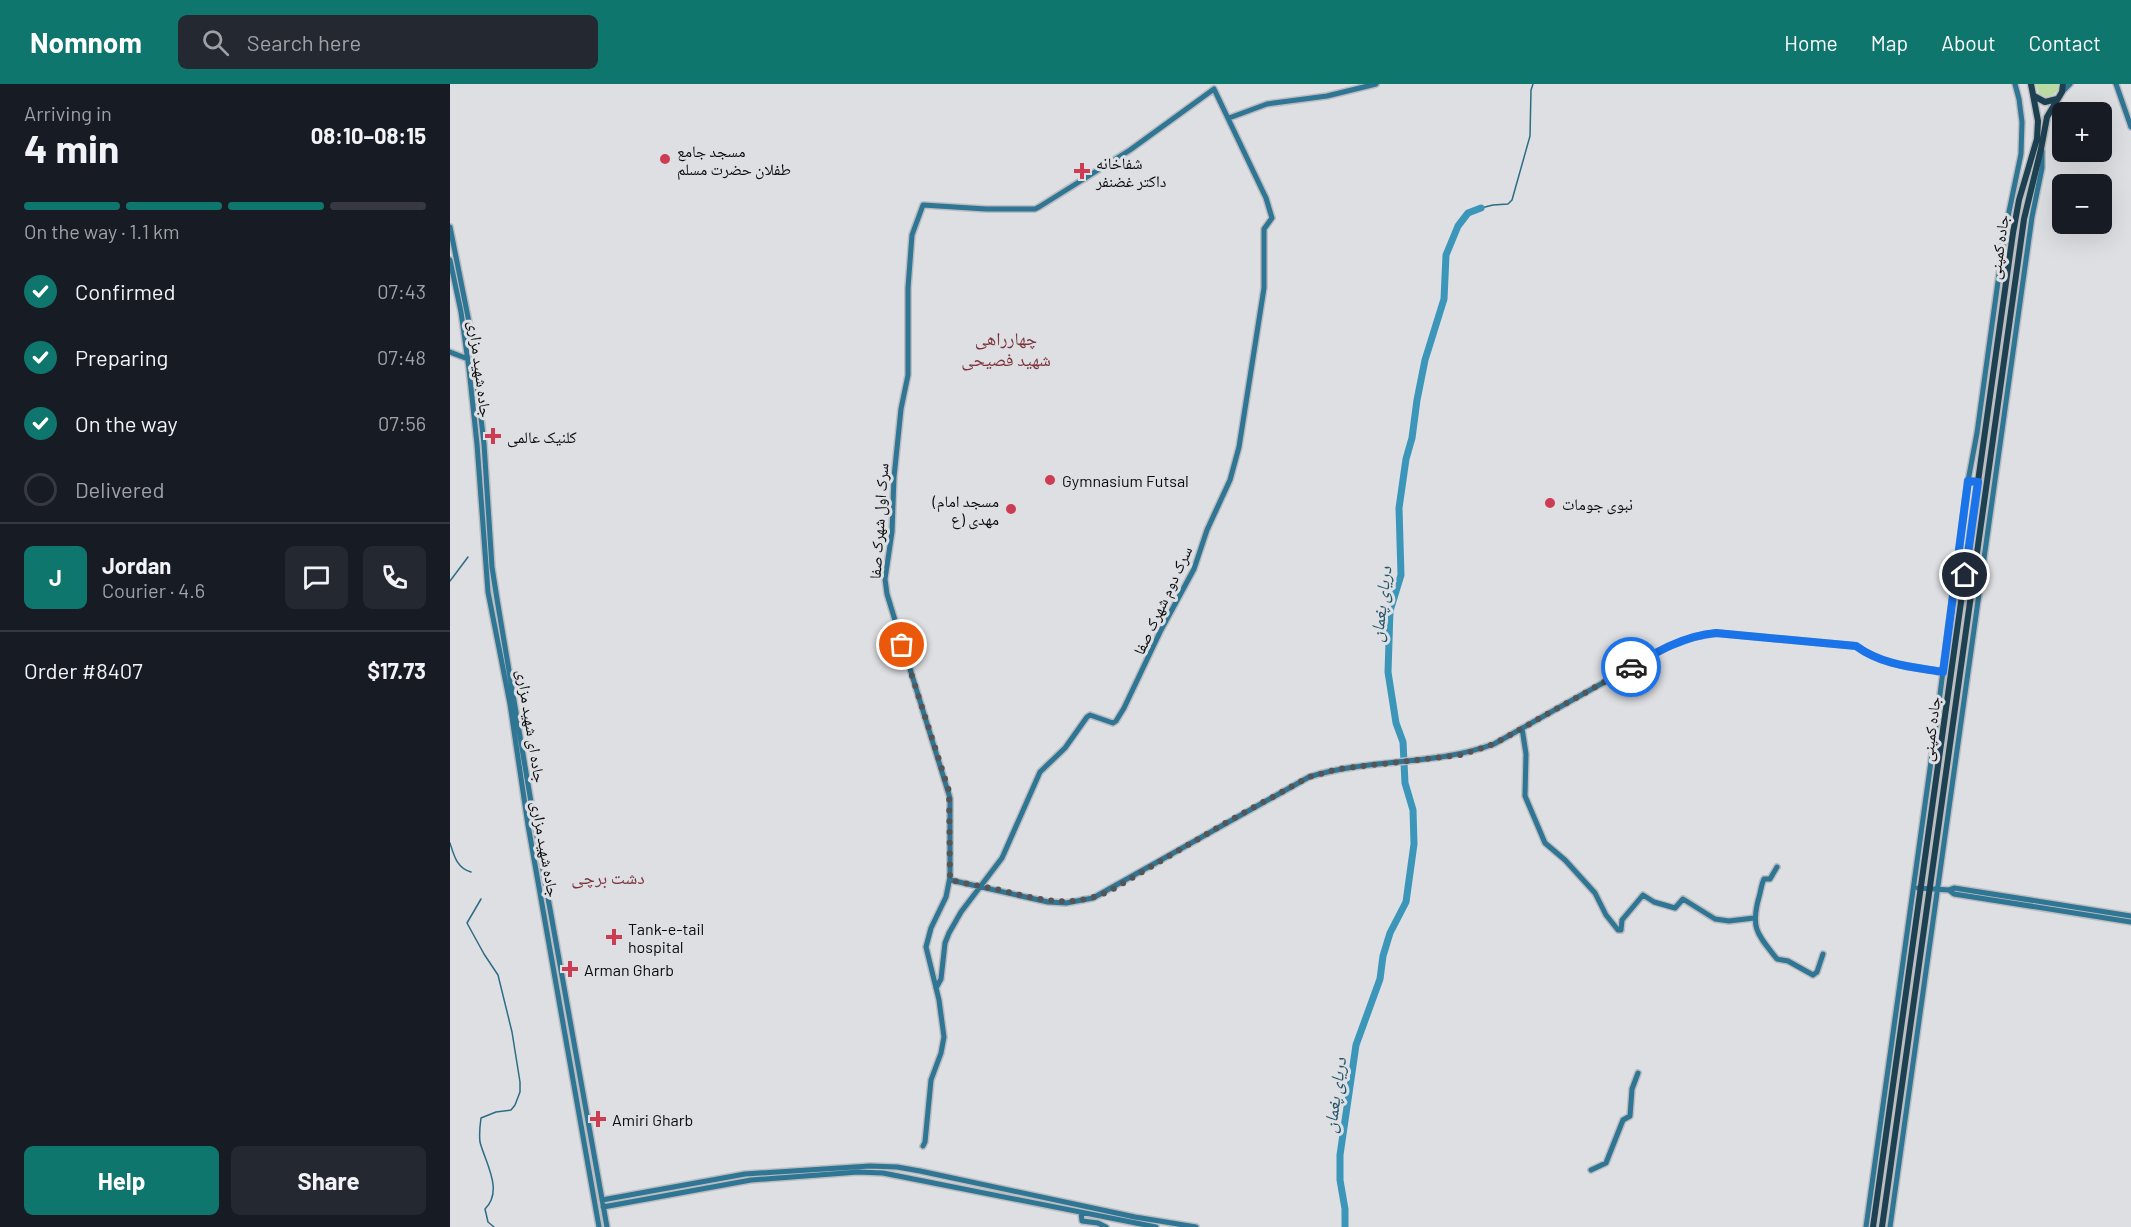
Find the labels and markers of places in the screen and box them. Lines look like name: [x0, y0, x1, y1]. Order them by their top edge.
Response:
place label: مسجد جامع طفلان حضرت مسلم: [677, 141, 791, 180]
marker: مسجد جامع طفلان حضرت مسلم: [658, 152, 672, 166]
place label: شفاخانه داکتر غضنفر: [1095, 153, 1166, 191]
marker: شفاخانه داکتر غضنفر: [1073, 162, 1091, 180]
marker: کلنیک عالمی: [484, 427, 502, 445]
place label: کلنیک عالمی: [507, 427, 577, 448]
place label: Gymnasium Futsal: [1062, 471, 1189, 490]
marker: Gymnasium Futsal: [1043, 473, 1057, 487]
place label: (مسجد امام مهدی (ع: [931, 491, 999, 530]
place label: نبوی جومات: [1562, 494, 1633, 515]
marker: نبوی جومات: [1543, 496, 1557, 510]
marker: (مسجد امام مهدی (ع: [1004, 502, 1018, 516]
pin: [1939, 549, 1990, 600]
pin: [876, 619, 927, 670]
place label: Tank-e-tail hospital: [628, 919, 704, 956]
marker: Tank-e-tail hospital: [605, 928, 623, 946]
marker: Arman Gharb: [561, 960, 579, 978]
place label: Arman Gharb: [584, 960, 674, 979]
marker: Amiri Gharb: [589, 1110, 607, 1128]
place label: Amiri Gharb: [612, 1110, 693, 1129]

